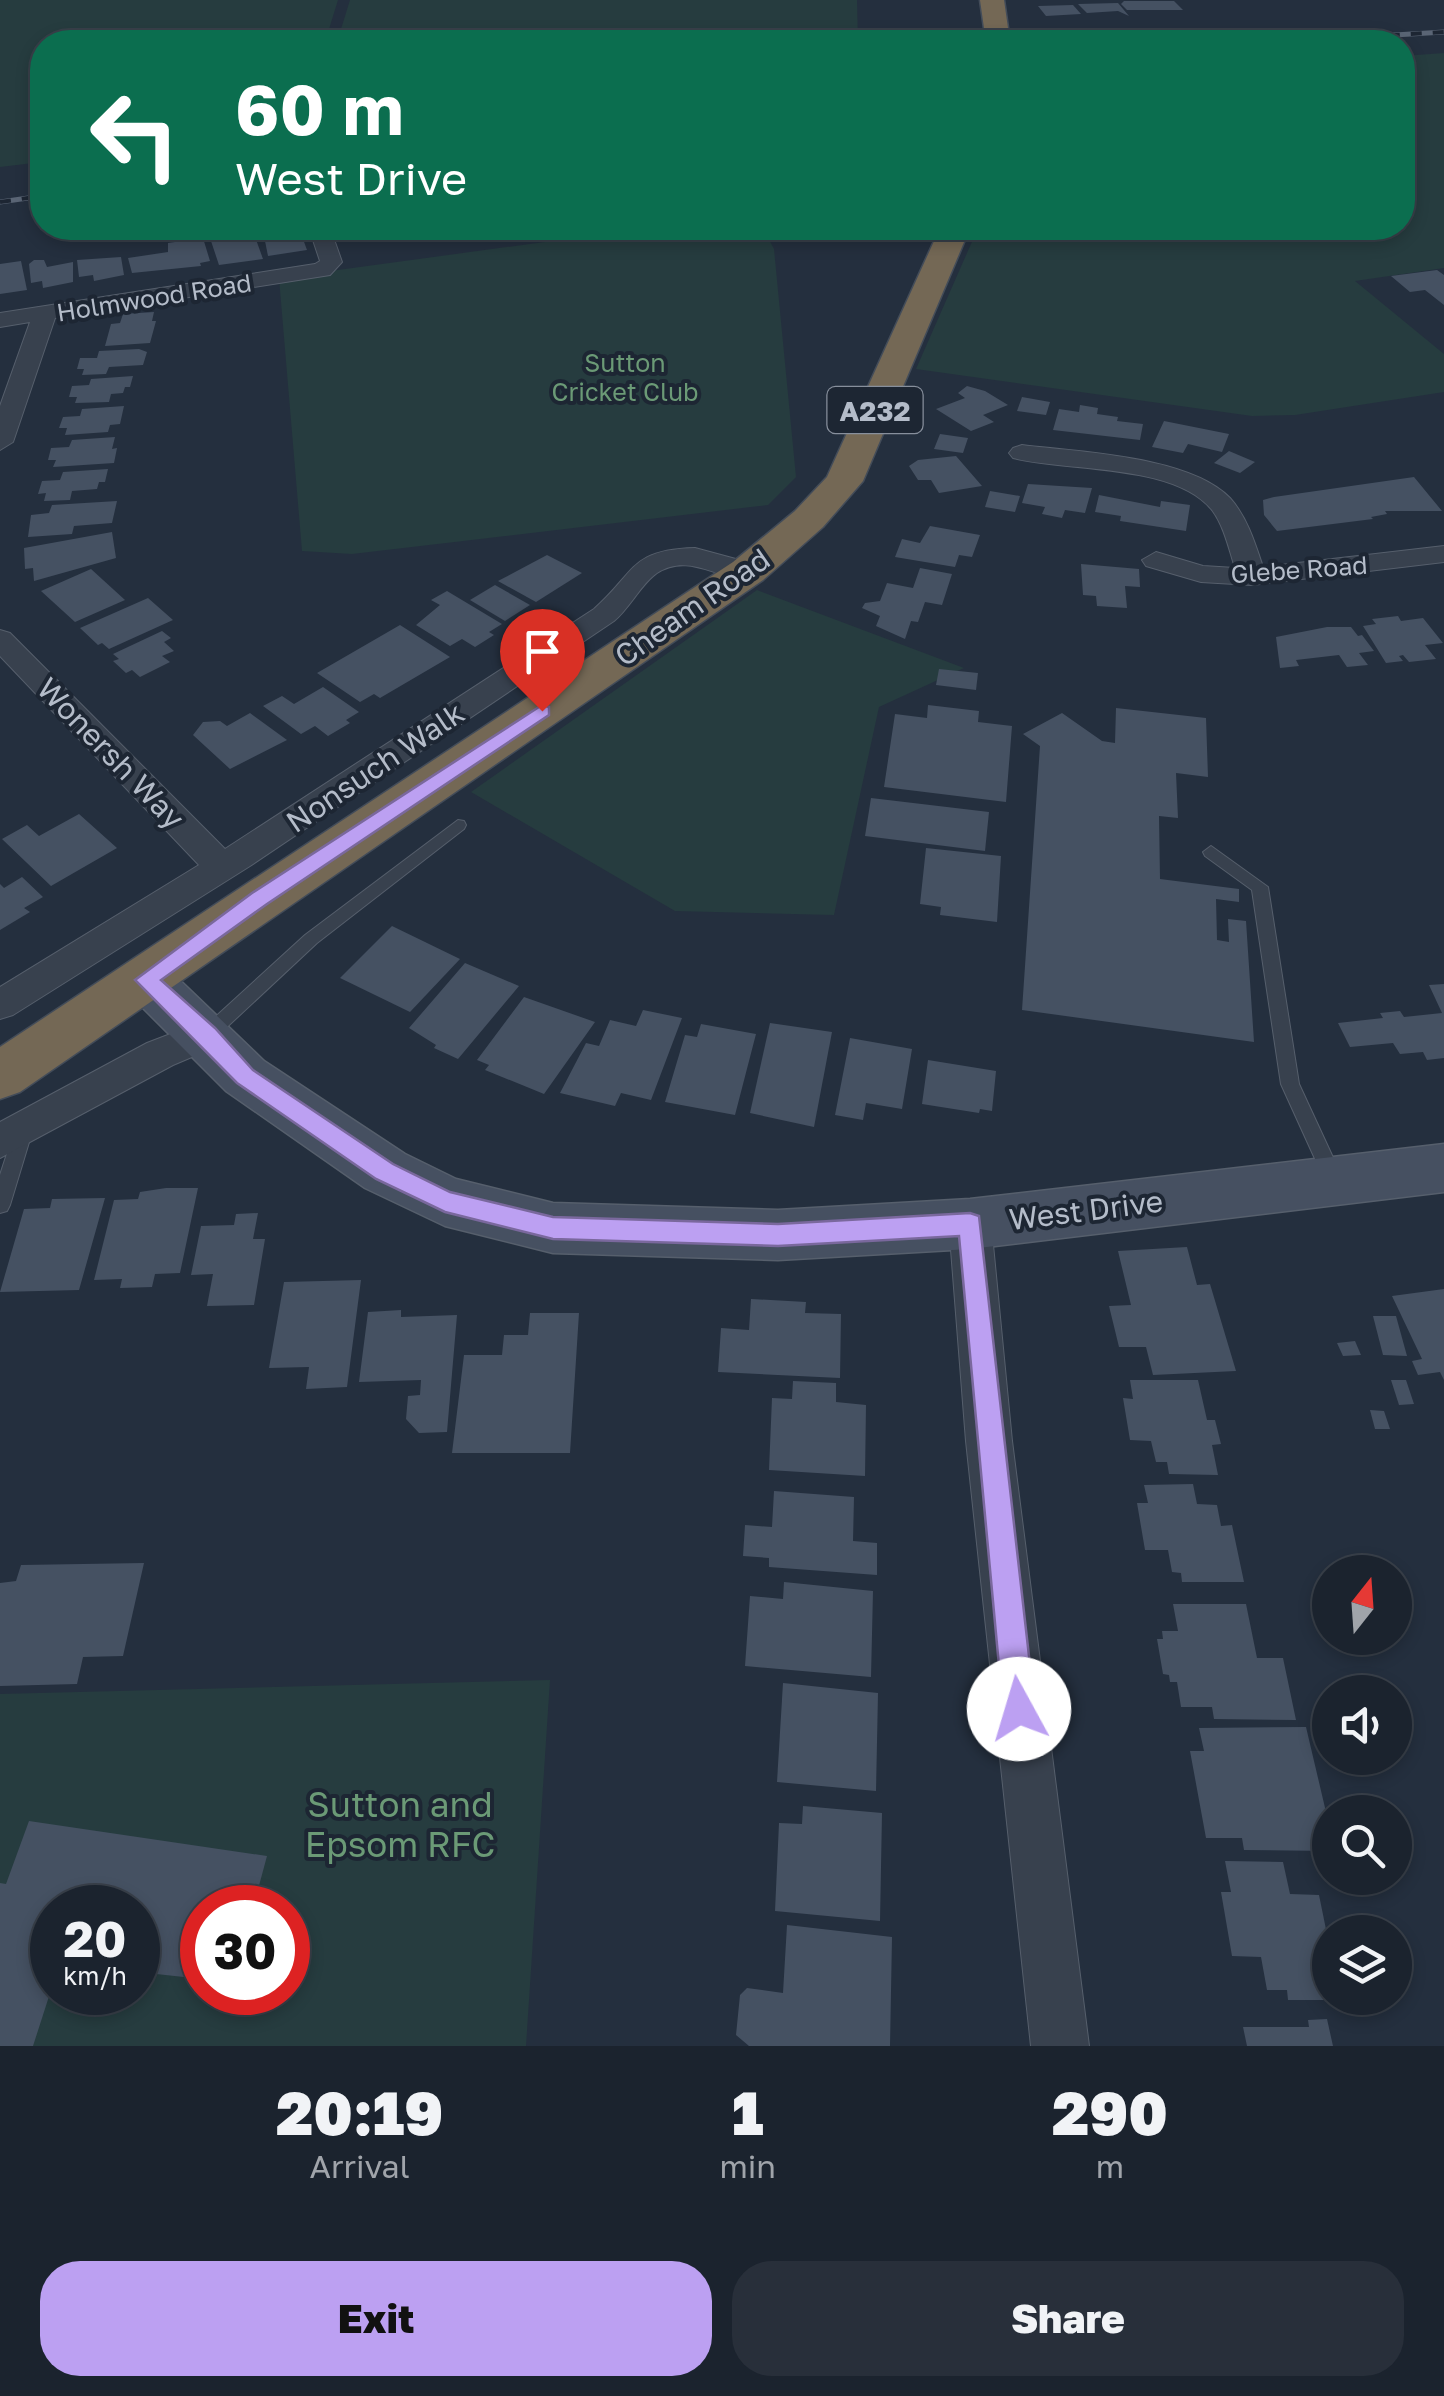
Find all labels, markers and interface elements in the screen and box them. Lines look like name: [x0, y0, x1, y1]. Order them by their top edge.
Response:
text: 60 m: [235, 66, 404, 150]
icon: left: [70, 70, 200, 200]
text: West Drive: [235, 151, 467, 205]
street label: Holmwood Road: [54, 266, 254, 328]
park label: Sutton Cricket Club: [552, 347, 698, 407]
road number: A232: [828, 387, 922, 433]
street label: Cheam Road: [608, 540, 776, 674]
street label: Glebe Road: [1229, 549, 1369, 589]
pin: [500, 609, 585, 712]
icon: arrive: [515, 624, 570, 679]
street label: Wonersh Way: [30, 670, 192, 836]
street label: Nonsuch Walk: [279, 694, 471, 840]
street label: West Drive: [1007, 1183, 1165, 1237]
north arrow: [1312, 1555, 1412, 1655]
map controls: [1312, 1555, 1412, 2015]
position arrow: [967, 1657, 1071, 1761]
button: sound: [1312, 1675, 1412, 1775]
park label: Sutton and Epsom RFC: [305, 1783, 495, 1865]
button: search: [1312, 1795, 1412, 1895]
speed limit sign: 30: [180, 1885, 310, 2015]
text: 20: [63, 1908, 126, 1968]
button: layers: [1312, 1915, 1412, 2015]
text: km/h: [63, 1960, 127, 1991]
text: 20:19: [276, 2076, 443, 2148]
text: 1: [732, 2076, 764, 2148]
text: 290: [1052, 2076, 1168, 2148]
text: Arrival: [310, 2147, 410, 2185]
text: min: [719, 2147, 776, 2185]
text: m: [1096, 2147, 1124, 2185]
button: Exit: [40, 2261, 712, 2376]
button: Share: [732, 2261, 1404, 2376]

